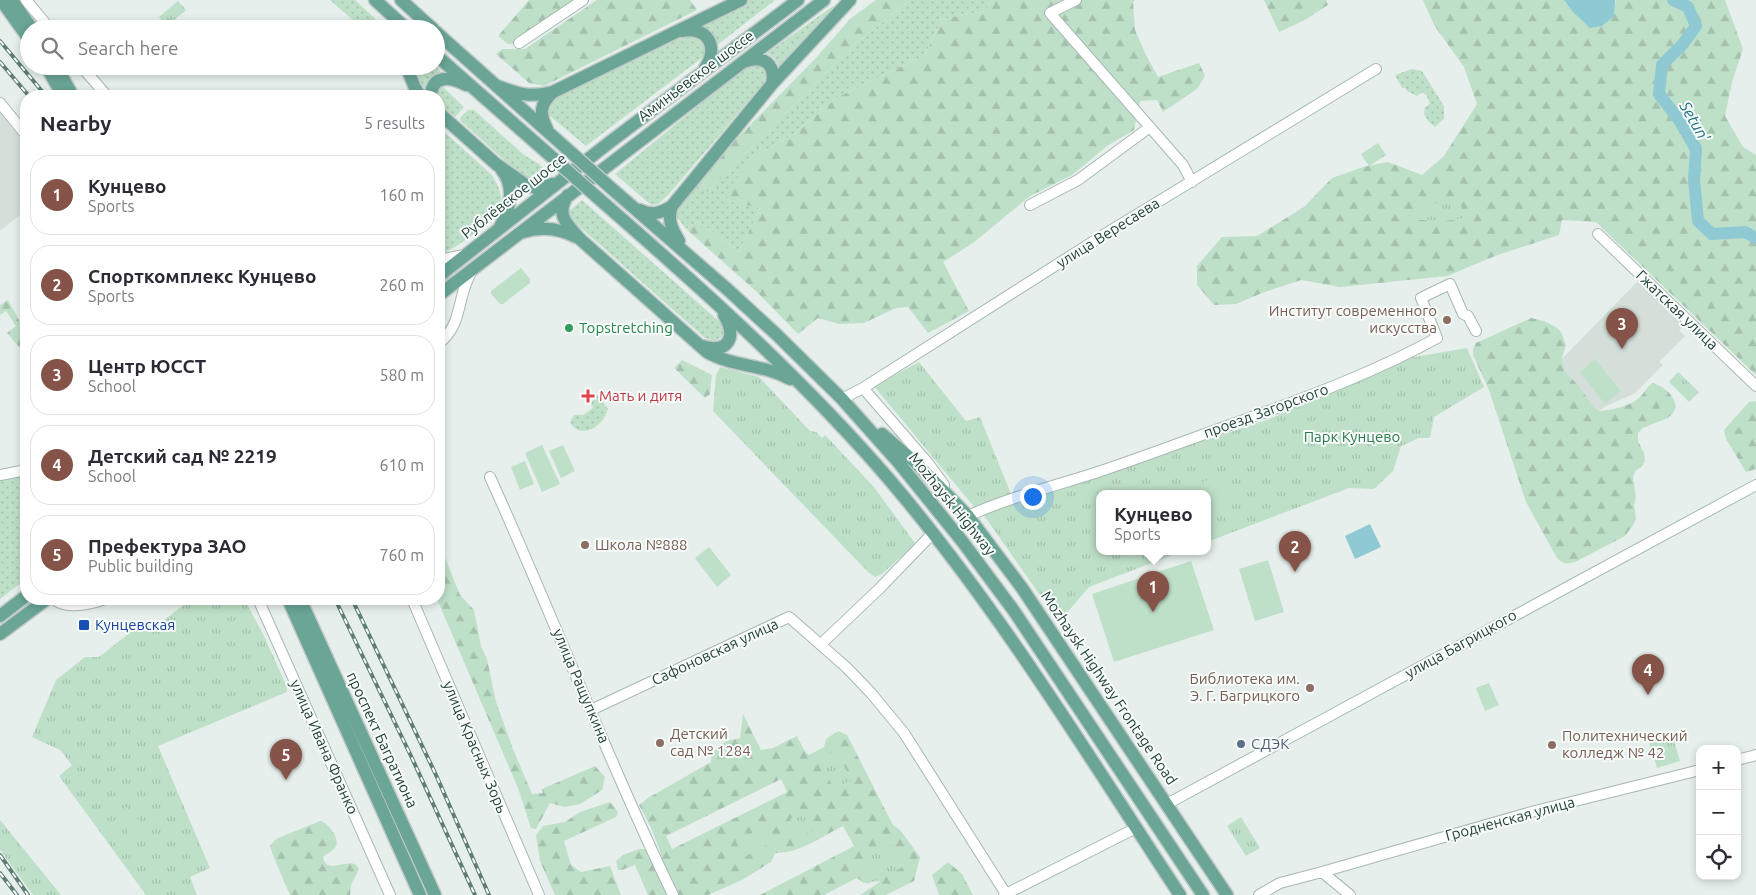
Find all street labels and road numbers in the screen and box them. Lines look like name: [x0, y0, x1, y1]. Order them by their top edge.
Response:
street label: Аминьевское шоссе: [634, 26, 757, 125]
street label: Рублёвское шоссе: [458, 149, 570, 242]
street label: улица Вересаева: [1053, 194, 1162, 271]
street label: Гжатская улица: [1633, 266, 1722, 353]
street label: проезд Загорского: [1201, 380, 1331, 441]
street label: Mozhaysk Highway: [906, 449, 999, 559]
street label: Mozhaysk Highway Frontage Road: [1038, 588, 1181, 788]
street label: улица Багрицкого: [1402, 606, 1519, 681]
street label: Сафоновская улица: [649, 615, 781, 688]
street label: улица Ращупкина: [550, 626, 613, 746]
street label: проспект Багратиона: [343, 669, 421, 811]
street label: улица Ивана Франко: [287, 677, 362, 817]
street label: улица Красных Зорь: [440, 678, 511, 816]
street label: Гродненская улица: [1443, 793, 1576, 844]

